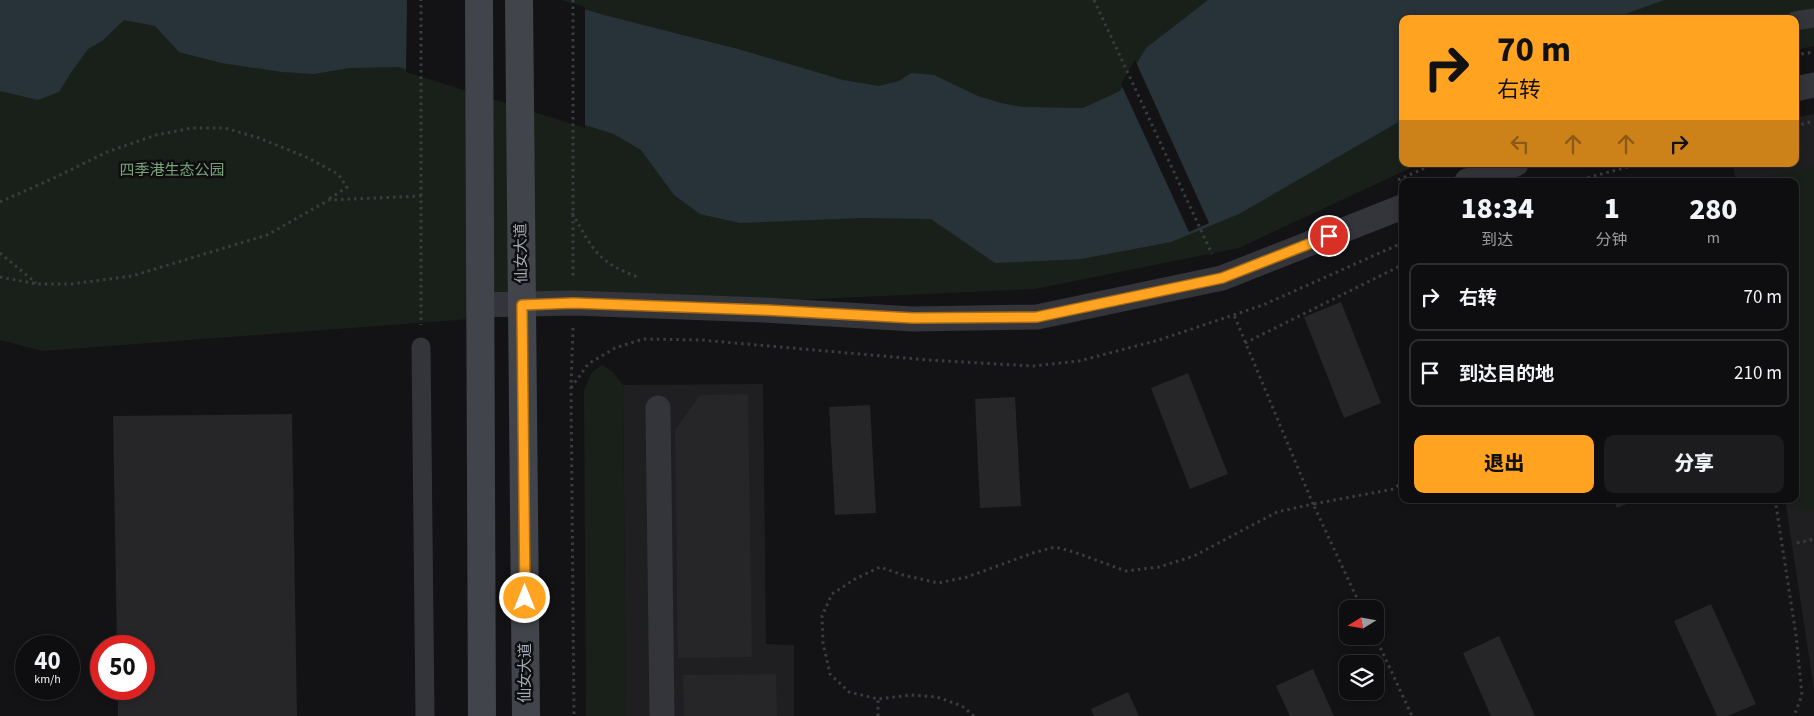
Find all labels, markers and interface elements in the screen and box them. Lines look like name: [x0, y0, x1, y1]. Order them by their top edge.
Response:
text: 70 m: [1497, 25, 1571, 75]
icon: right: [1414, 35, 1479, 100]
text: 右转: [1497, 74, 1541, 106]
icon: left: [1506, 130, 1534, 158]
icon: ahead: [1559, 130, 1587, 158]
icon: ahead: [1612, 130, 1640, 158]
icon: right: [1665, 130, 1693, 158]
park label: 四季港生态公园: [119, 160, 225, 181]
text: 18:34: [1461, 187, 1534, 230]
text: 1: [1604, 187, 1620, 230]
text: 280: [1689, 188, 1737, 231]
pin: [1308, 215, 1350, 257]
icon: arrive: [1315, 222, 1343, 250]
street label: 仙女大道: [510, 223, 533, 283]
text: m: [1707, 227, 1720, 249]
text: 到达: [1481, 229, 1513, 251]
text: 分钟: [1596, 229, 1628, 251]
icon: right: [1416, 283, 1444, 311]
text: 70 m: [1744, 284, 1782, 311]
text: 右转: [1459, 285, 1497, 312]
icon: arrive: [1416, 359, 1444, 387]
text: 210 m: [1734, 360, 1782, 387]
text: 到达目的地: [1459, 361, 1554, 388]
button: 退出: [1414, 435, 1594, 493]
button: 分享: [1604, 435, 1784, 493]
position arrow: [498, 571, 550, 623]
north arrow: [1339, 600, 1384, 645]
map controls: [1339, 600, 1384, 700]
speed limit sign: 50: [90, 635, 155, 700]
text: 40: [34, 643, 61, 679]
street label: 仙女大道: [515, 643, 536, 703]
button: layers: [1339, 655, 1384, 700]
text: km/h: [34, 671, 61, 688]

